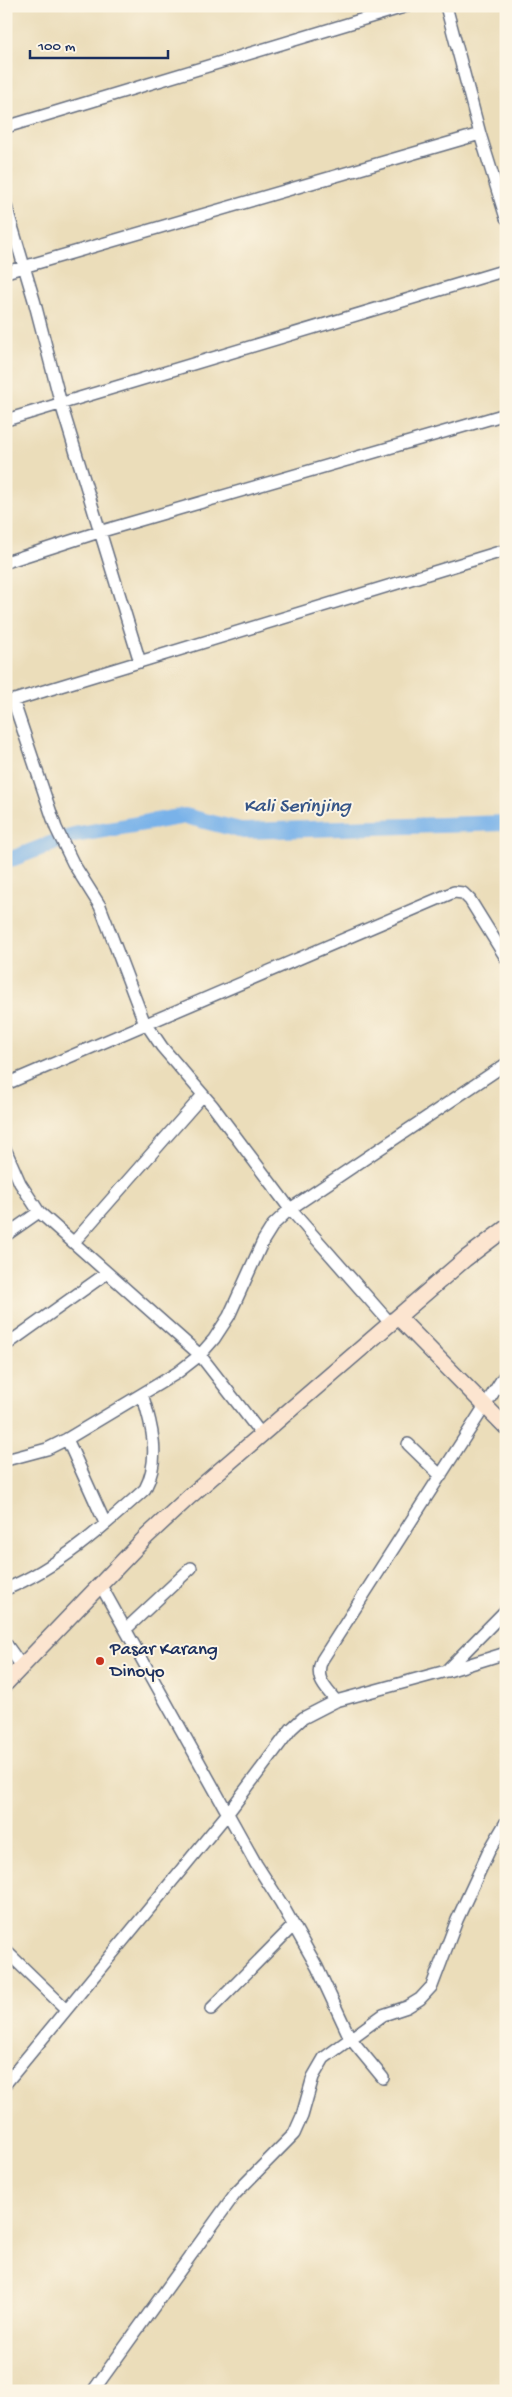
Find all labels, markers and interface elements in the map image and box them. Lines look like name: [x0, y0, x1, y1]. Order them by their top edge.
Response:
scale bar: [30, 28, 168, 60]
text: 100 m: [37, 38, 76, 56]
water label: Kali Serinjing: [243, 796, 352, 819]
place label: Pasar Karang Dinoyo: [108, 1639, 218, 1684]
marker: Pasar Karang Dinoyo: [94, 1655, 106, 1667]

